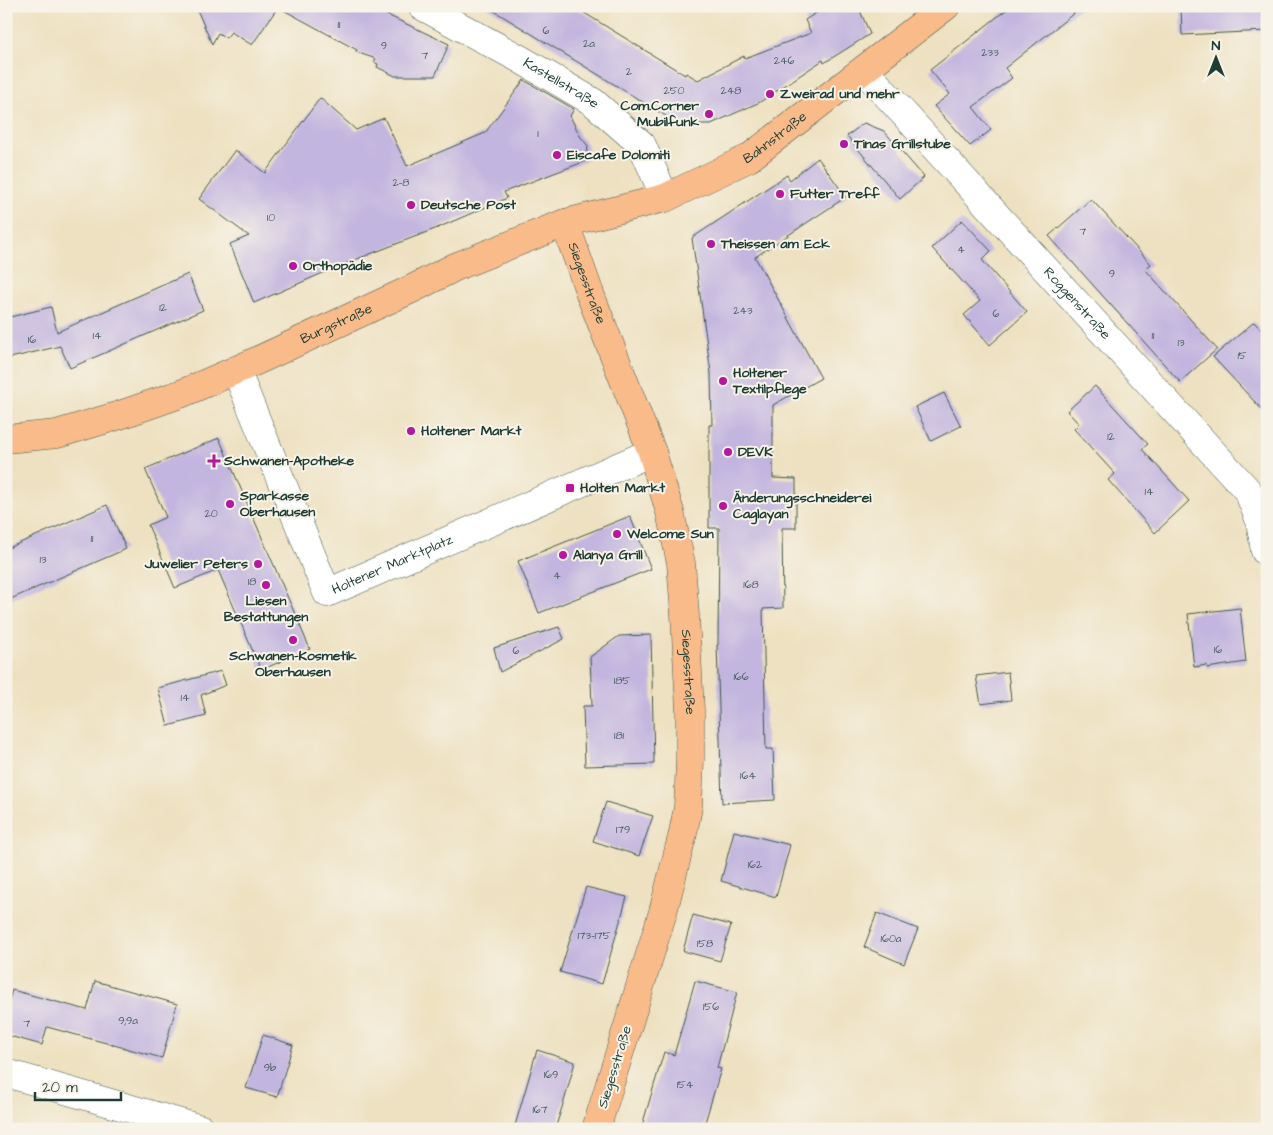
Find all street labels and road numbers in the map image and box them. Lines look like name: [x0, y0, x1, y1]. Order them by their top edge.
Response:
street label: Kastellstraße: [519, 53, 604, 113]
street label: Bahnstraße: [740, 107, 812, 169]
street label: Siegesstraße: [563, 240, 611, 327]
street label: Roggenstraße: [1039, 263, 1116, 344]
street label: Burgstraße: [297, 298, 376, 349]
street label: Holtener Marktplatz: [329, 530, 456, 600]
street label: Siegesstraße: [676, 629, 700, 716]
street label: Siegesstraße: [593, 1023, 637, 1111]

